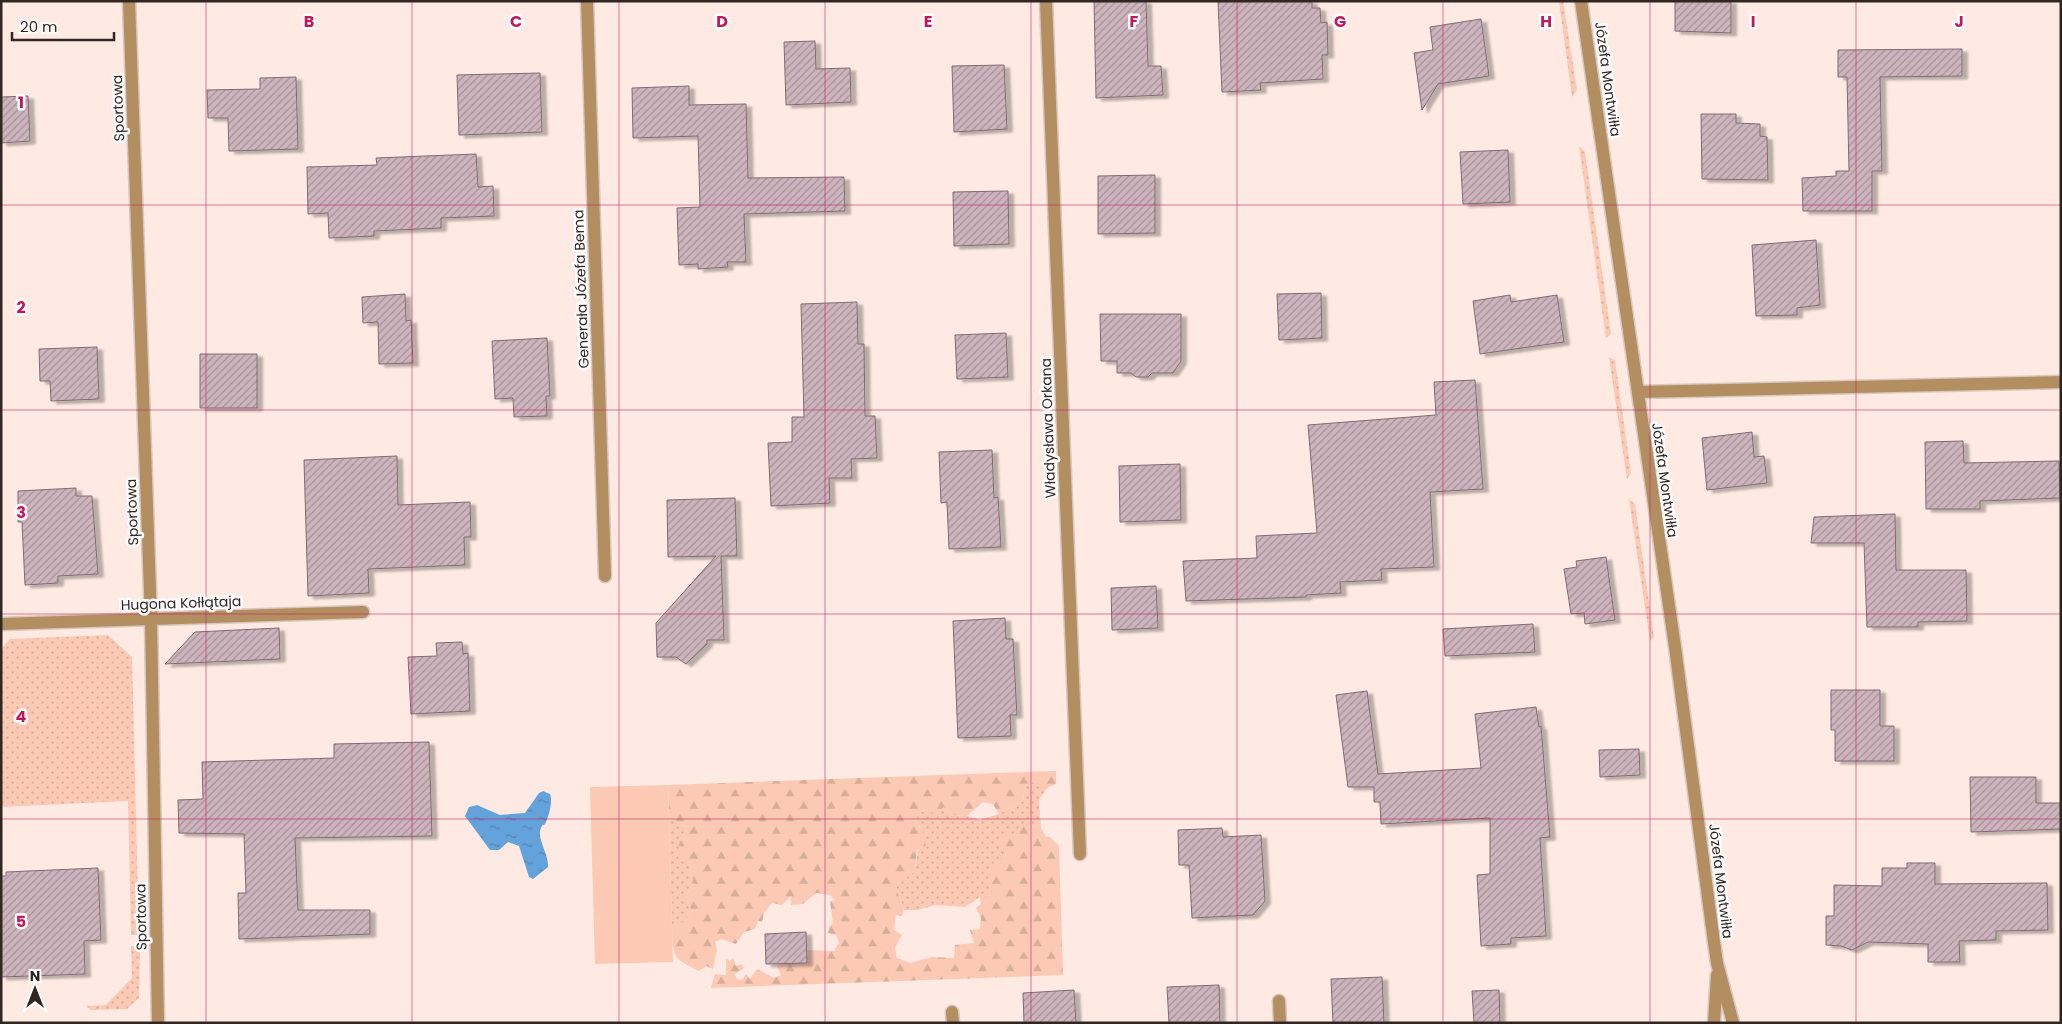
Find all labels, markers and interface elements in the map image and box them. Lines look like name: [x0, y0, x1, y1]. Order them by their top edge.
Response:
scale bar: [12, 10, 115, 42]
text: B: [304, 10, 314, 33]
text: C: [510, 10, 522, 33]
text: D: [716, 10, 728, 33]
text: E: [924, 10, 932, 33]
text: F: [1130, 10, 1139, 33]
text: G: [1334, 10, 1346, 33]
text: H: [1540, 10, 1552, 33]
text: I: [1751, 10, 1755, 33]
text: J: [1954, 10, 1964, 33]
text: 20 m: [20, 16, 58, 37]
street label: Józefa Montwiłła: [1590, 20, 1626, 138]
street label: Sportowa: [107, 74, 129, 142]
text: 1: [18, 91, 24, 114]
street label: Generała Józefa Bema: [568, 209, 594, 369]
text: 2: [16, 296, 26, 319]
street label: Władysława Orkana: [1036, 358, 1060, 498]
street label: Józefa Montwiłła: [1647, 421, 1683, 539]
street label: Sportowa: [121, 478, 143, 546]
text: 3: [16, 501, 26, 524]
street label: Hugona Kołłątaja: [120, 591, 242, 615]
text: 4: [16, 705, 27, 728]
street label: Józefa Montwiłła: [1704, 822, 1738, 940]
street label: Sportowa: [130, 883, 152, 951]
text: 5: [16, 910, 26, 933]
north arrow: [10, 964, 60, 1014]
text: N: [30, 966, 40, 986]

